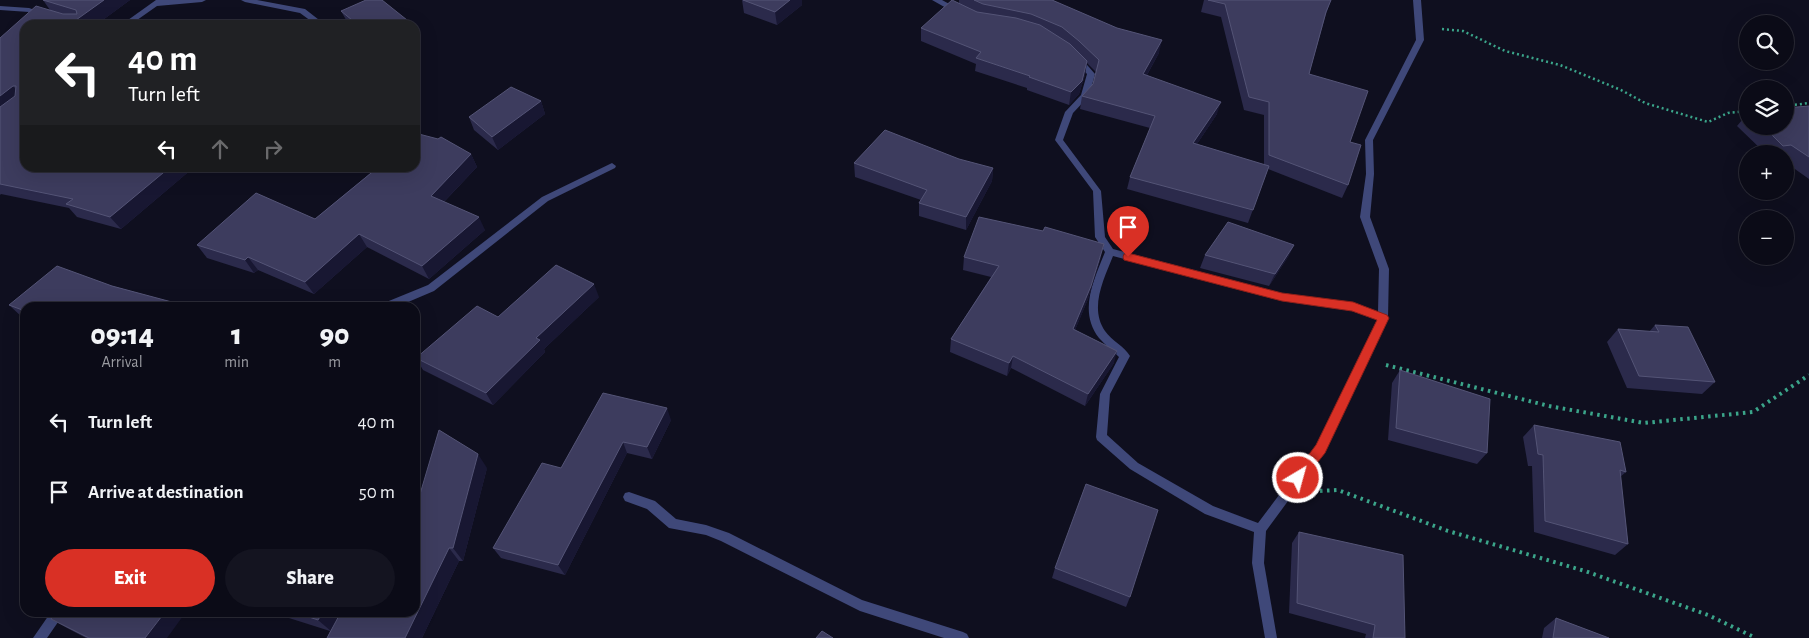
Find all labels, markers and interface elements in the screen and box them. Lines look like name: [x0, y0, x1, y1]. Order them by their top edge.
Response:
map controls: [1739, 15, 1794, 265]
button: search: [1739, 15, 1794, 70]
icon: left: [45, 40, 110, 105]
text: 40 m: [128, 42, 197, 77]
button: layers: [1739, 80, 1794, 135]
text: Turn left: [128, 83, 200, 105]
icon: left: [153, 135, 181, 163]
icon: ahead: [206, 135, 234, 163]
icon: right: [259, 135, 287, 163]
button: +: [1739, 145, 1794, 200]
pin: [1107, 206, 1149, 257]
button: −: [1739, 210, 1794, 265]
icon: arrive: [1114, 213, 1142, 241]
text: 09:14: [90, 320, 154, 350]
text: 1: [231, 320, 242, 350]
text: 90: [319, 320, 350, 350]
text: Arrival: [102, 354, 143, 370]
text: min: [224, 354, 249, 370]
text: m: [328, 354, 341, 370]
icon: left: [45, 408, 73, 436]
text: Turn left: [88, 413, 152, 432]
text: 40 m: [357, 413, 395, 432]
position arrow: [1271, 451, 1323, 503]
icon: arrive: [45, 478, 73, 506]
text: Arrive at destination: [88, 483, 244, 502]
text: 50 m: [359, 483, 395, 502]
button: Exit: [45, 549, 215, 607]
button: Share: [225, 549, 395, 607]

